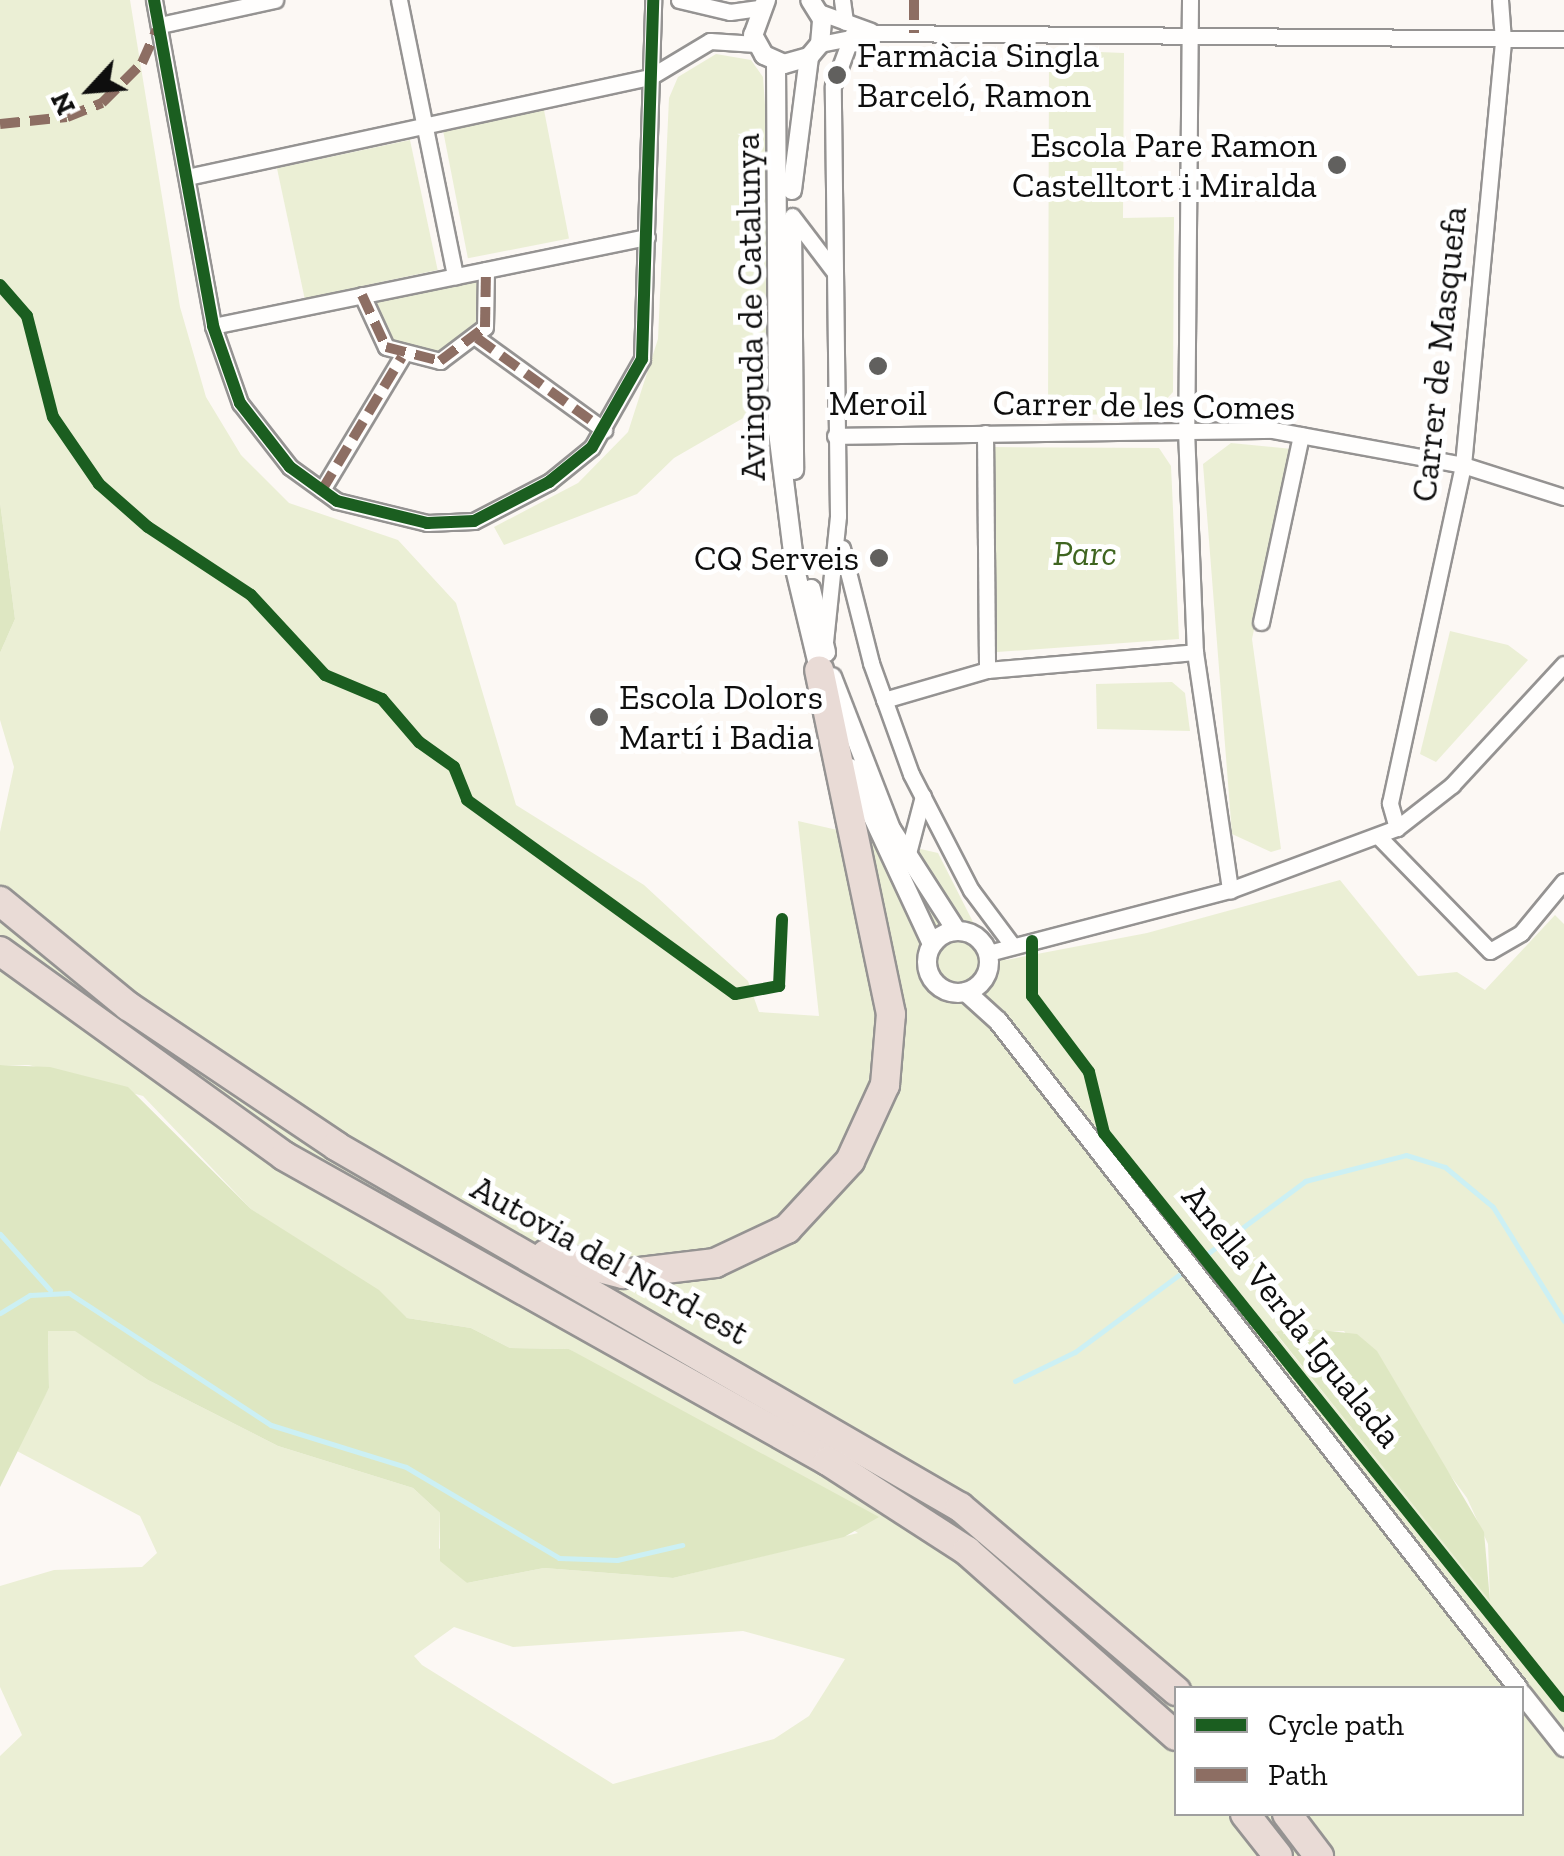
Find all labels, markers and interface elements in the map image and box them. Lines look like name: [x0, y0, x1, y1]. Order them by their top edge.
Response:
place label: Farmàcia Singla Barceló, Ramon: [857, 34, 1100, 116]
north arrow: [40, 40, 140, 140]
marker: Farmàcia Singla Barceló, Ramon: [826, 64, 848, 86]
text: N: [43, 87, 82, 120]
place label: Escola Pare Ramon Castelltort i Miralda: [1012, 124, 1317, 206]
street label: Avinguda de Catalunya: [726, 133, 774, 481]
marker: Escola Pare Ramon Castelltort i Miralda: [1326, 154, 1348, 176]
street label: Carrer de Masquefa: [1403, 204, 1475, 504]
marker: Meroil: [867, 355, 889, 377]
street label: Carrer de les Comes: [992, 381, 1296, 429]
place label: Meroil: [829, 382, 927, 424]
park label: Parc: [1053, 532, 1117, 574]
place label: CQ Serveis: [694, 537, 859, 579]
marker: CQ Serveis: [868, 547, 890, 569]
place label: Escola Dolors Martí i Badia: [619, 676, 823, 758]
marker: Escola Dolors Martí i Badia: [588, 706, 610, 728]
street label: Autovia del Nord-est: [464, 1166, 756, 1354]
street label: Anella Verda Igualada: [1173, 1176, 1411, 1456]
legend: [1174, 1686, 1524, 1816]
text: Cycle path: [1268, 1707, 1404, 1743]
text: Path: [1268, 1757, 1327, 1793]

